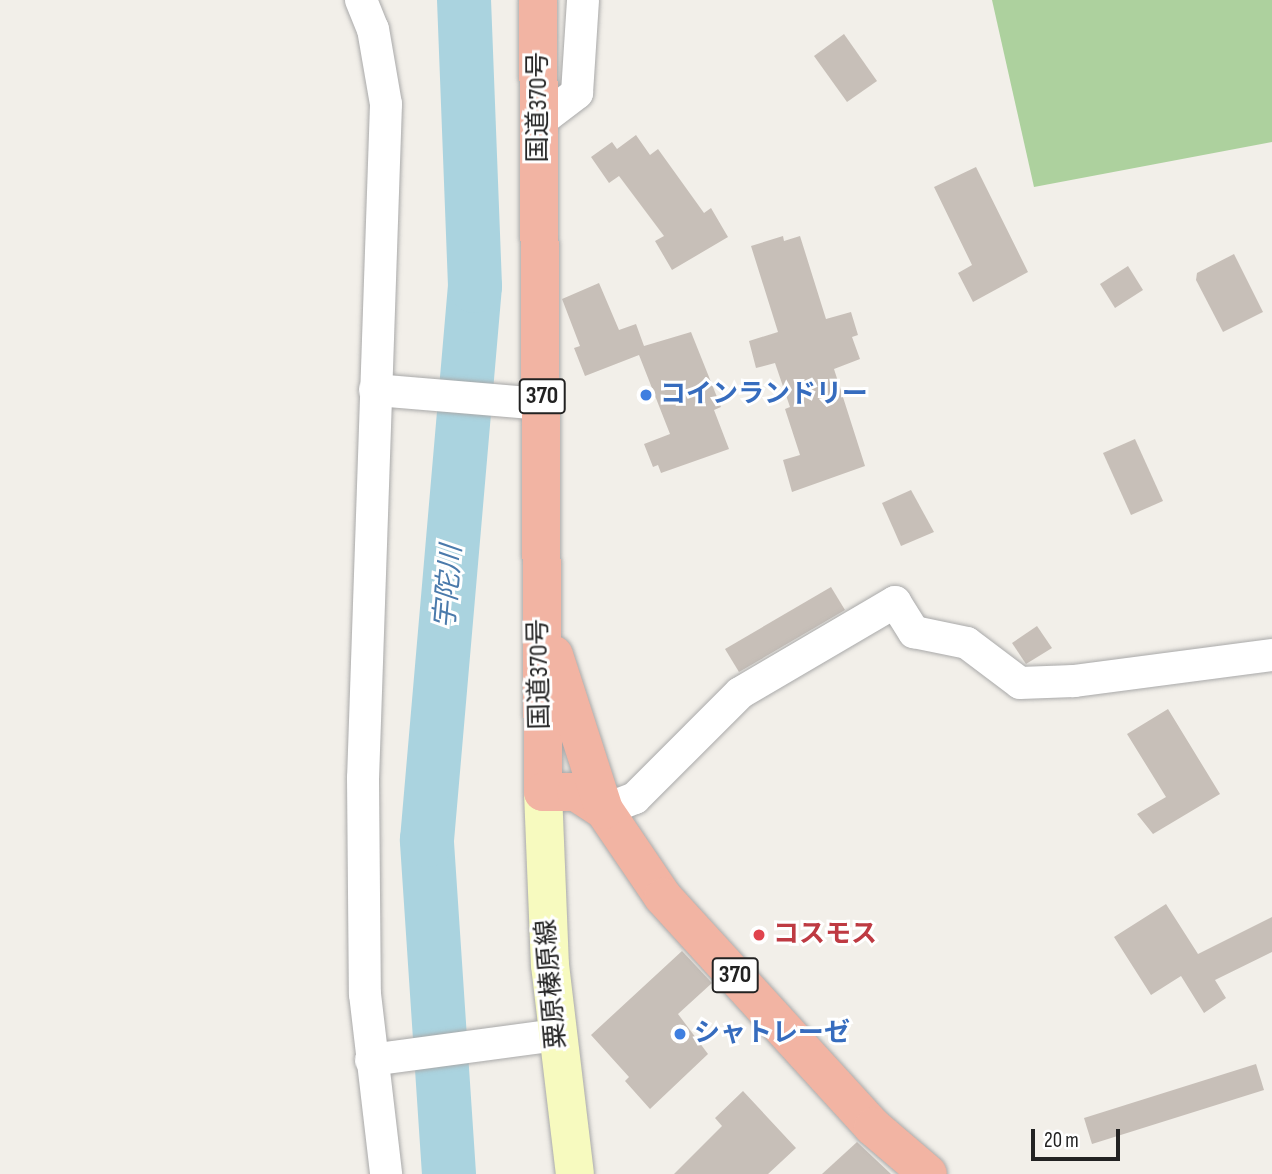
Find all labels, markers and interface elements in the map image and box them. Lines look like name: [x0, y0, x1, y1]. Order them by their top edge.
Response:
street label: 国道370号: [523, 52, 555, 162]
road number: 370: [518, 376, 566, 416]
place label: コインランドリー: [660, 379, 868, 411]
marker: コインランドリー: [638, 387, 654, 403]
water label: 宇陀川: [429, 544, 469, 630]
street label: 国道370号: [523, 618, 557, 730]
street label: 粟原榛原線: [531, 918, 573, 1050]
place label: コスモス: [773, 919, 877, 951]
marker: コスモス: [751, 927, 767, 943]
road number: 370: [710, 954, 760, 995]
place label: シャトレーゼ: [694, 1018, 850, 1050]
marker: シャトレーゼ: [672, 1026, 688, 1042]
scale bar: [1034, 1114, 1123, 1158]
text: 20 m: [1044, 1128, 1079, 1153]

